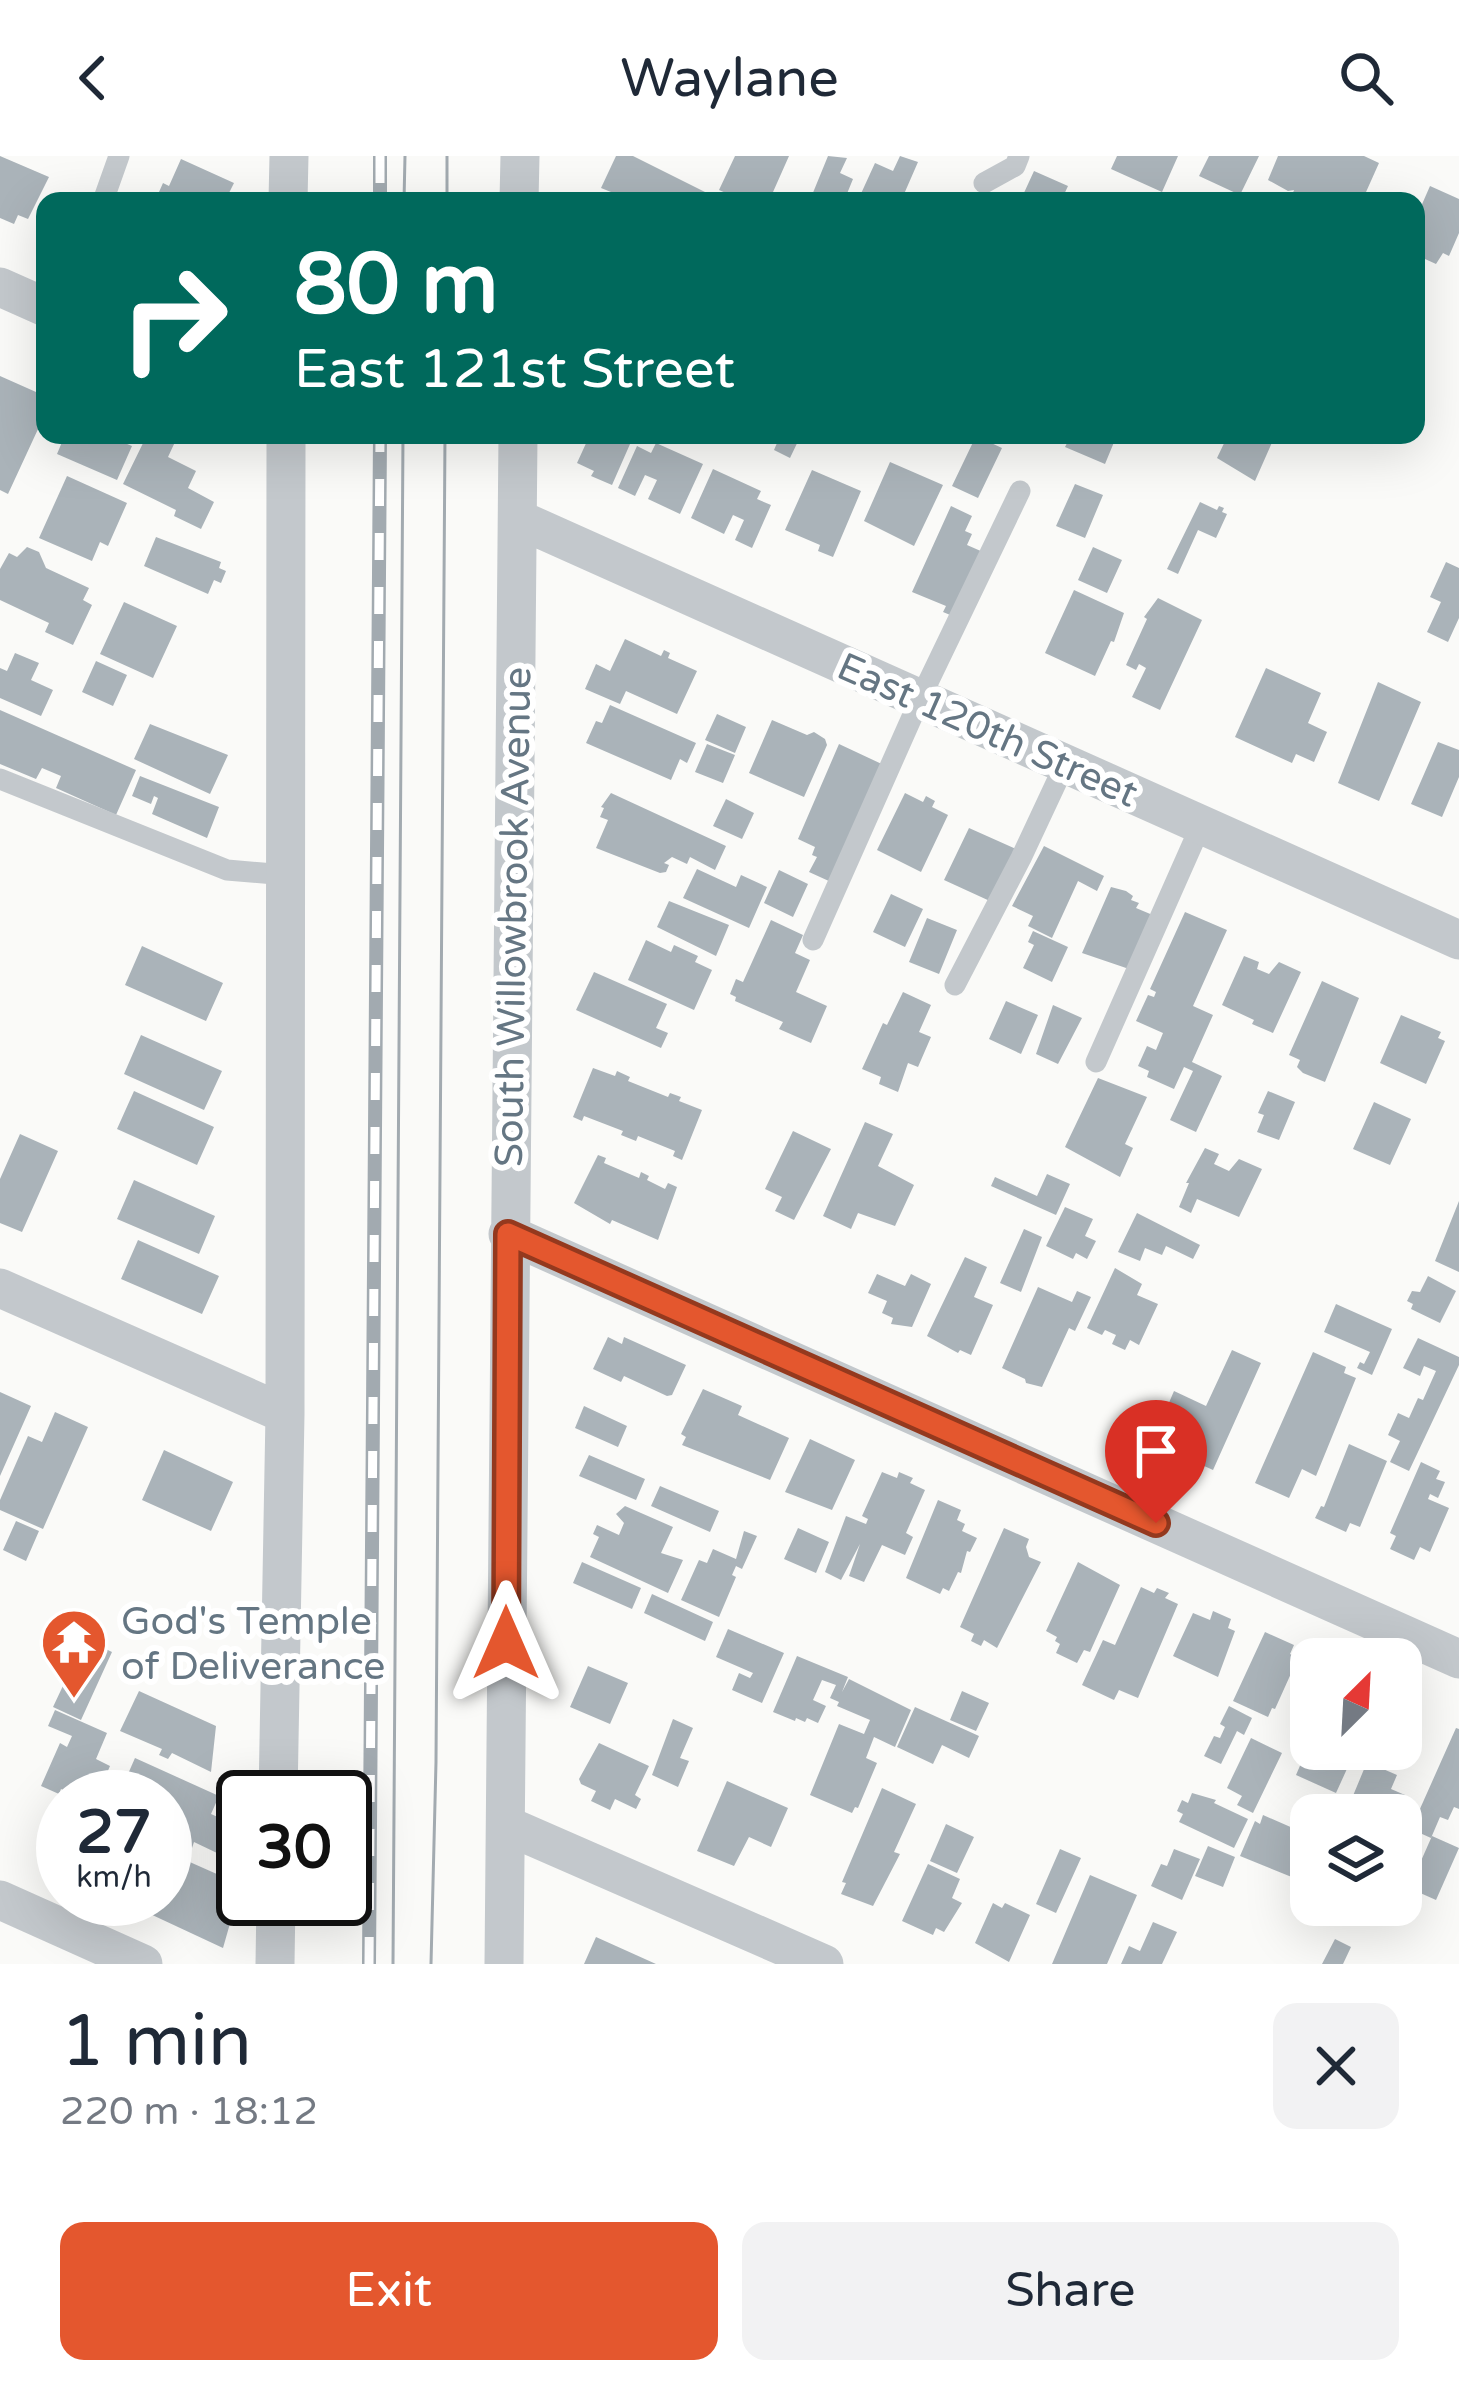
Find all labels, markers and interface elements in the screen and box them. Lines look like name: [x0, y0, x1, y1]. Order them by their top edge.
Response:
icon: back: [60, 45, 126, 111]
icon: search: [1333, 45, 1399, 111]
text: Waylane: [620, 46, 839, 111]
text: 80 m: [294, 235, 498, 336]
icon: right: [96, 240, 252, 396]
text: East 121st Street: [294, 337, 735, 402]
street label: East 120th Street: [830, 643, 1145, 818]
street label: South Willowbrook Avenue: [486, 667, 541, 1167]
pin: [1105, 1400, 1207, 1523]
icon: arrive: [1123, 1418, 1189, 1484]
position arrow: [443, 1580, 569, 1706]
place label: God's Temple of Deliverance: [121, 1598, 385, 1690]
temple icon: God's Temple of Deliverance: [39, 1607, 109, 1701]
north arrow: [1290, 1638, 1422, 1770]
map controls: [1290, 1638, 1422, 1926]
speed limit sign: 30: [216, 1770, 372, 1926]
button: layers: [1290, 1794, 1422, 1926]
text: 27: [76, 1797, 152, 1869]
text: km/h: [76, 1859, 152, 1896]
text: 1 min: [60, 1999, 252, 2086]
button: close: [1273, 2003, 1399, 2129]
text: 220 m · 18:12: [60, 2088, 318, 2135]
button: Exit: [60, 2222, 718, 2360]
button: Share: [742, 2222, 1399, 2360]

